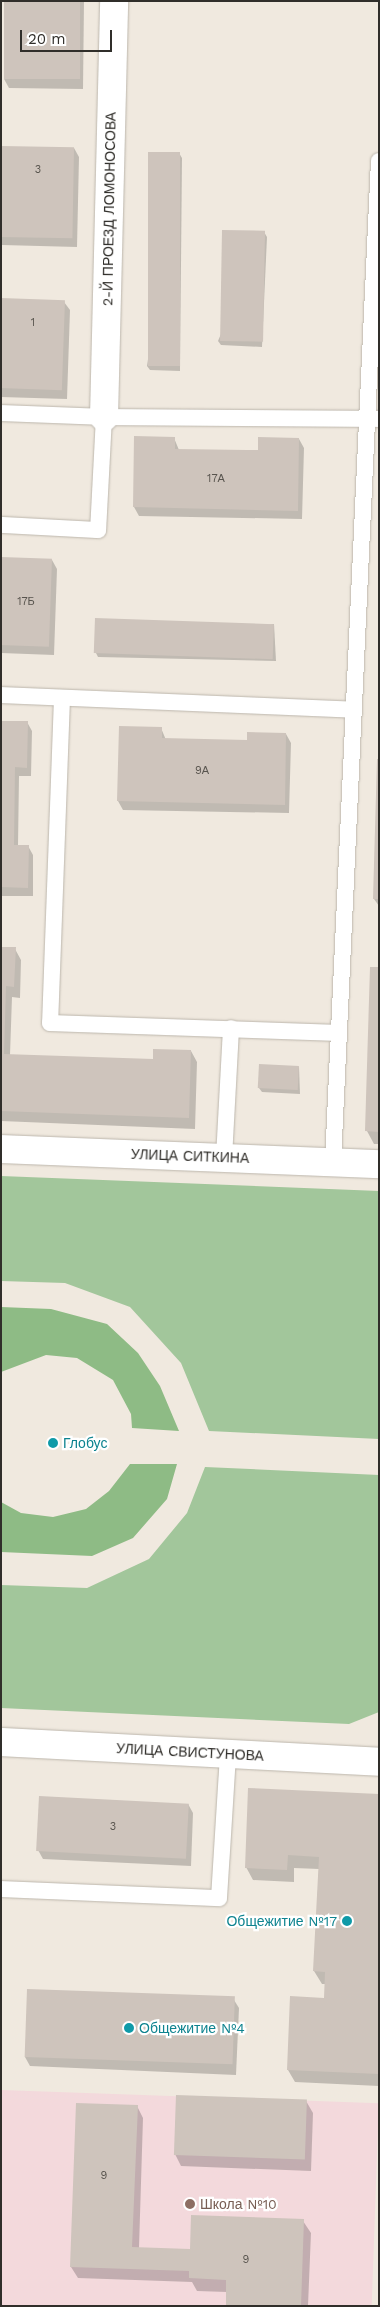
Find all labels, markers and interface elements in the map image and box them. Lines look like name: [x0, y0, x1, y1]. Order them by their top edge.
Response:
scale bar: [22, 20, 115, 52]
text: 20 m: [28, 30, 66, 48]
street label: 2-Й ПРОЕЗД ЛОМОНОСОВА: [99, 112, 119, 306]
house number: 3: [35, 163, 41, 177]
house number: 1: [31, 316, 35, 330]
house number: 17А: [207, 472, 225, 486]
house number: 17Б: [17, 595, 35, 609]
house number: 9А: [195, 764, 209, 778]
street label: УЛИЦА СИТКИНА: [130, 1146, 250, 1166]
place label: Глобус: [63, 1435, 107, 1451]
marker: Глобус: [47, 1437, 59, 1449]
street label: УЛИЦА СВИСТУНОВА: [116, 1740, 264, 1764]
house number: 3: [110, 1820, 116, 1834]
place label: Общежитие №17: [226, 1913, 337, 1929]
marker: Общежитие №17: [341, 1915, 353, 1927]
place label: Общежитие №4: [139, 2020, 245, 2036]
marker: Общежитие №4: [123, 2022, 135, 2034]
house number: 9: [101, 2169, 107, 2183]
place label: Школа №10: [200, 2196, 277, 2212]
marker: Школа №10: [184, 2198, 196, 2210]
house number: 9: [243, 2253, 249, 2267]

